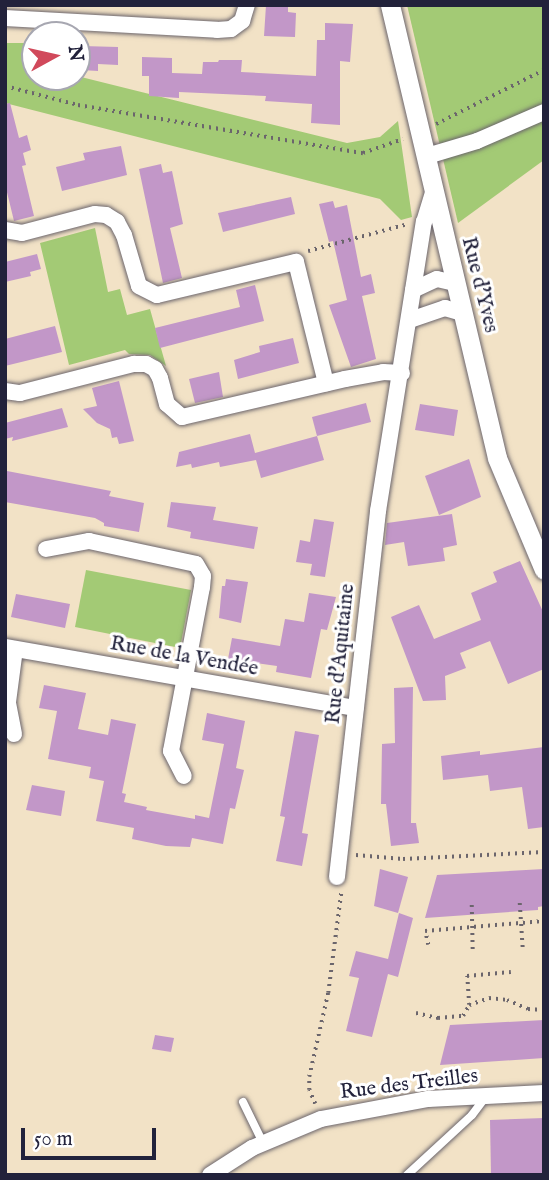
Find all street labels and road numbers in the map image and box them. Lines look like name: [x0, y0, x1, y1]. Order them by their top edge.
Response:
street label: Rue d'Yves: [455, 234, 503, 336]
street label: Rue d'Aquitaine: [321, 583, 361, 725]
street label: Rue de la Vendée: [108, 632, 260, 682]
street label: Rue des Treilles: [339, 1064, 479, 1106]

